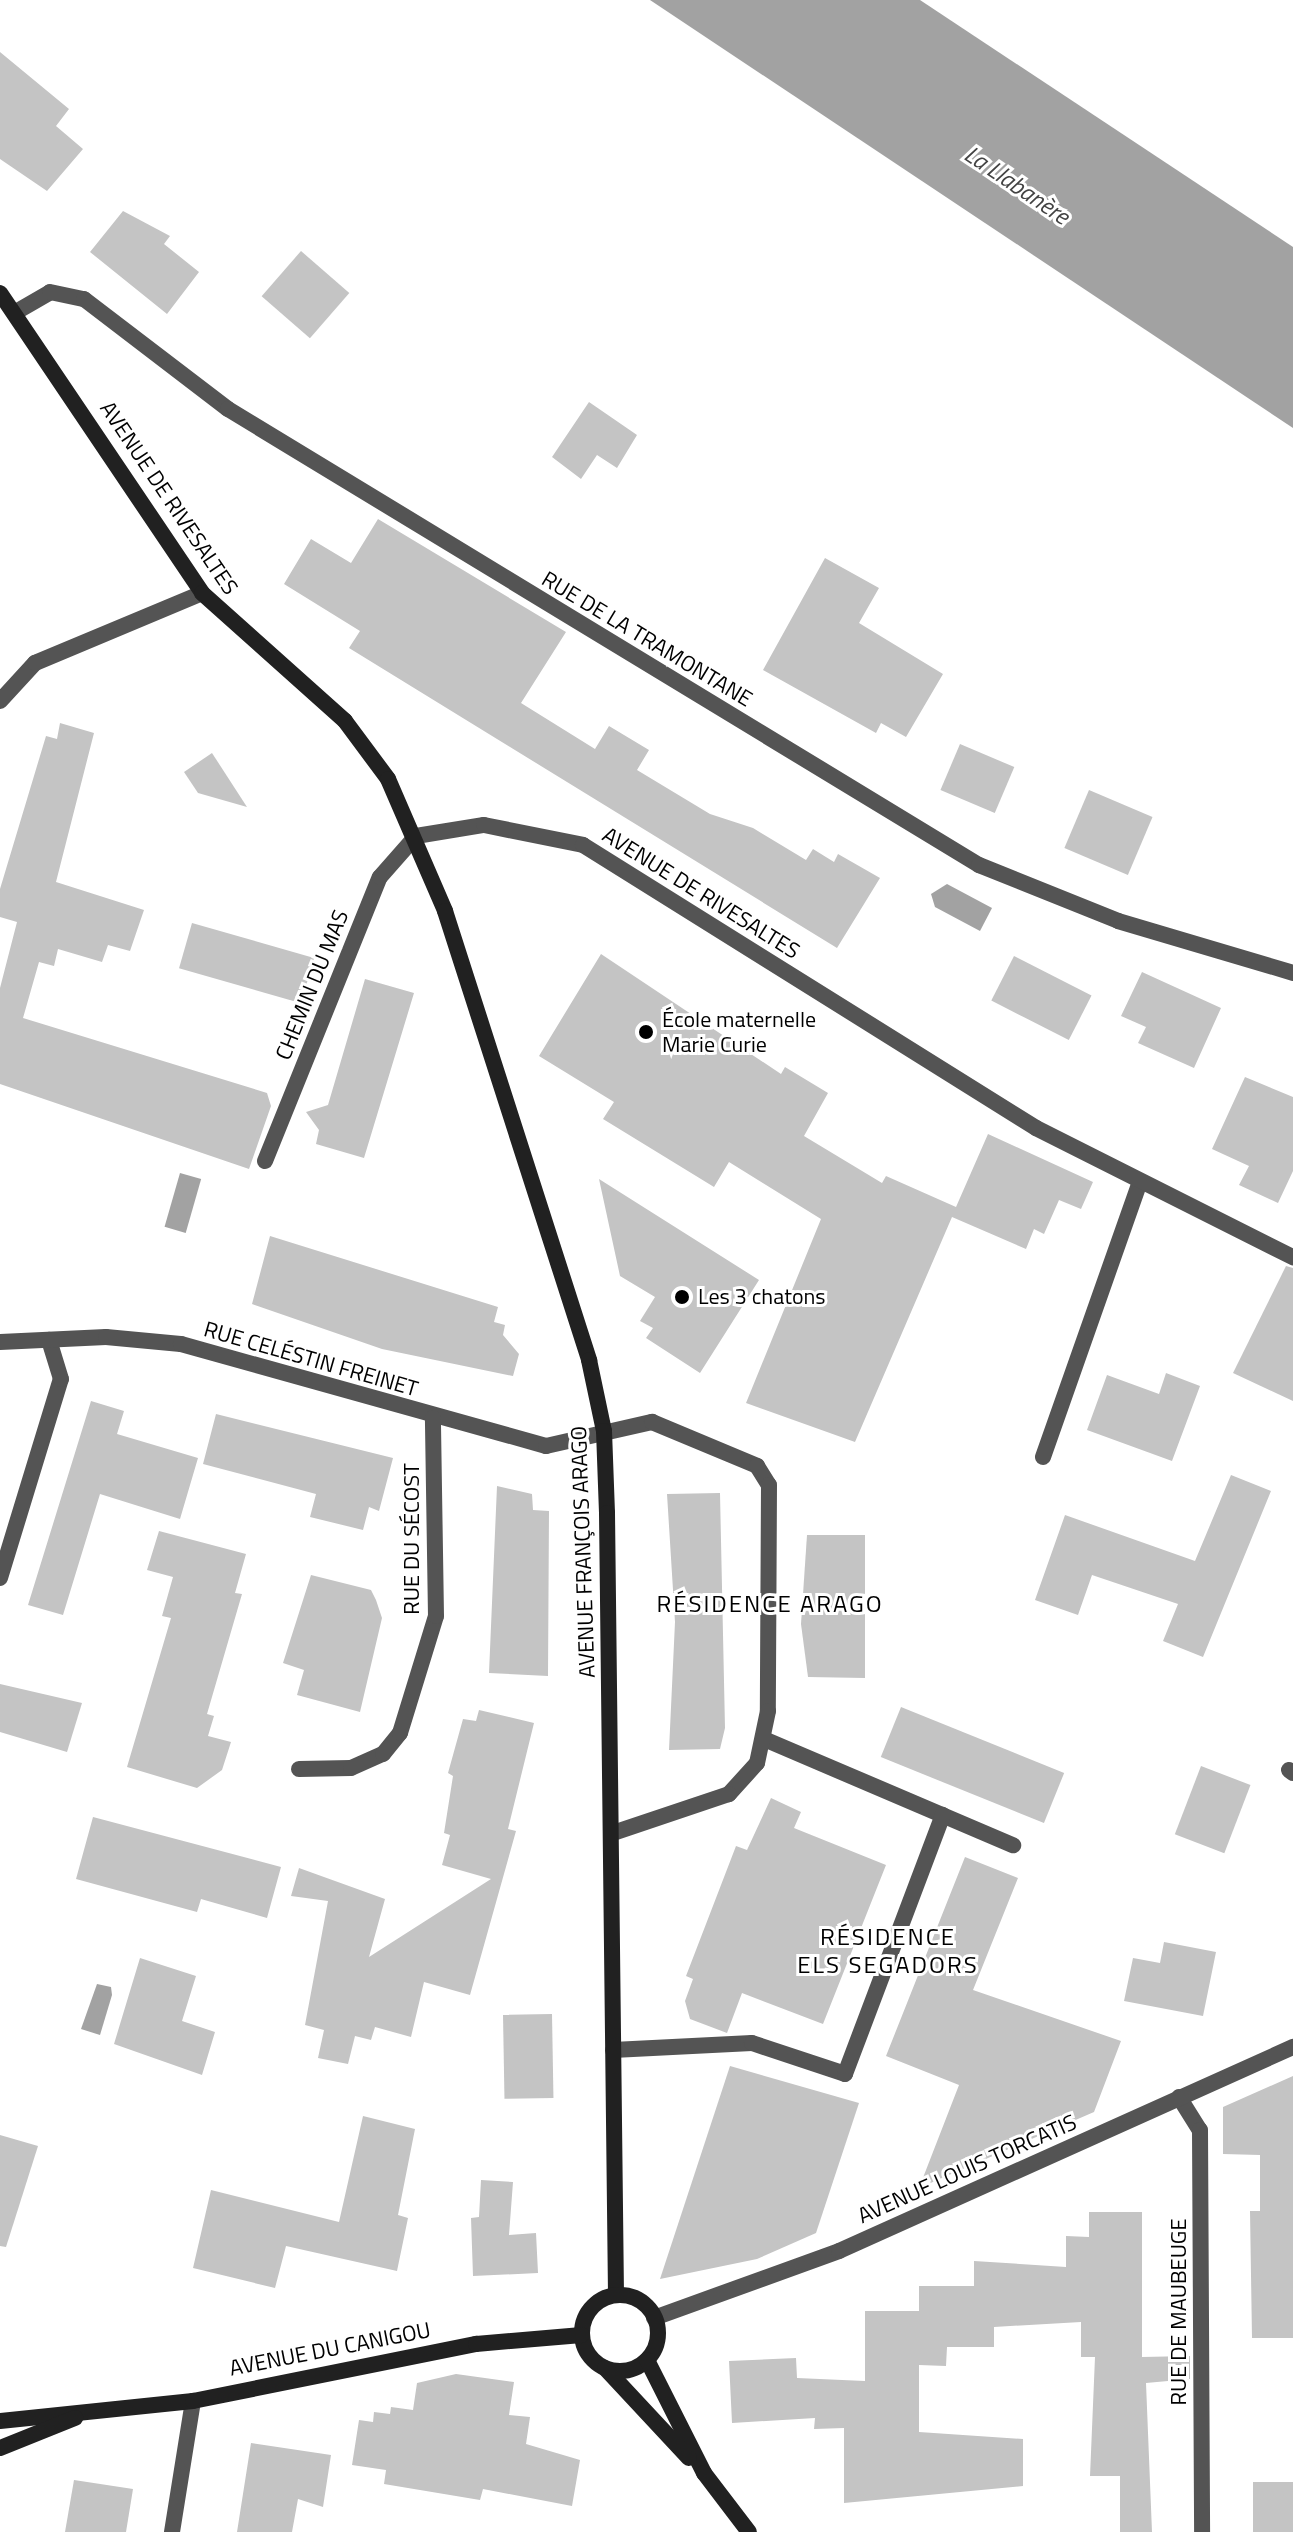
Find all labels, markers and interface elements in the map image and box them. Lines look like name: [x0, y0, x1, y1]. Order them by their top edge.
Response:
water label: La Llabanère: [959, 139, 1075, 231]
street label: AVENUE DE RIVESALTES: [94, 396, 244, 600]
street label: RUE DE LA TRAMONTANE: [537, 566, 757, 712]
street label: AVENUE DE RIVESALTES: [598, 822, 804, 964]
street label: CHEMIN DU MAS: [270, 906, 354, 1064]
place label: École maternelle Marie Curie: [662, 1006, 816, 1058]
marker: École maternelle Marie Curie: [637, 1023, 655, 1041]
place label: Les 3 chatons: [698, 1284, 826, 1310]
marker: Les 3 chatons: [673, 1288, 691, 1306]
street label: RUE CELÉSTIN FREINET: [201, 1316, 421, 1402]
street label: AVENUE FRANÇOIS ARAGO: [565, 1425, 601, 1679]
street label: RUE DU SÉCOST: [399, 1463, 425, 1615]
district label: RÉSIDENCE ARAGO: [656, 1590, 884, 1618]
district label: RÉSIDENCE ELS SEGADORS: [797, 1923, 979, 1979]
street label: AVENUE LOUIS TORCATIS: [854, 2109, 1080, 2229]
street label: RUE DE MAUBEUGE: [1166, 2218, 1192, 2406]
street label: AVENUE DU CANIGOU: [227, 2317, 433, 2381]

